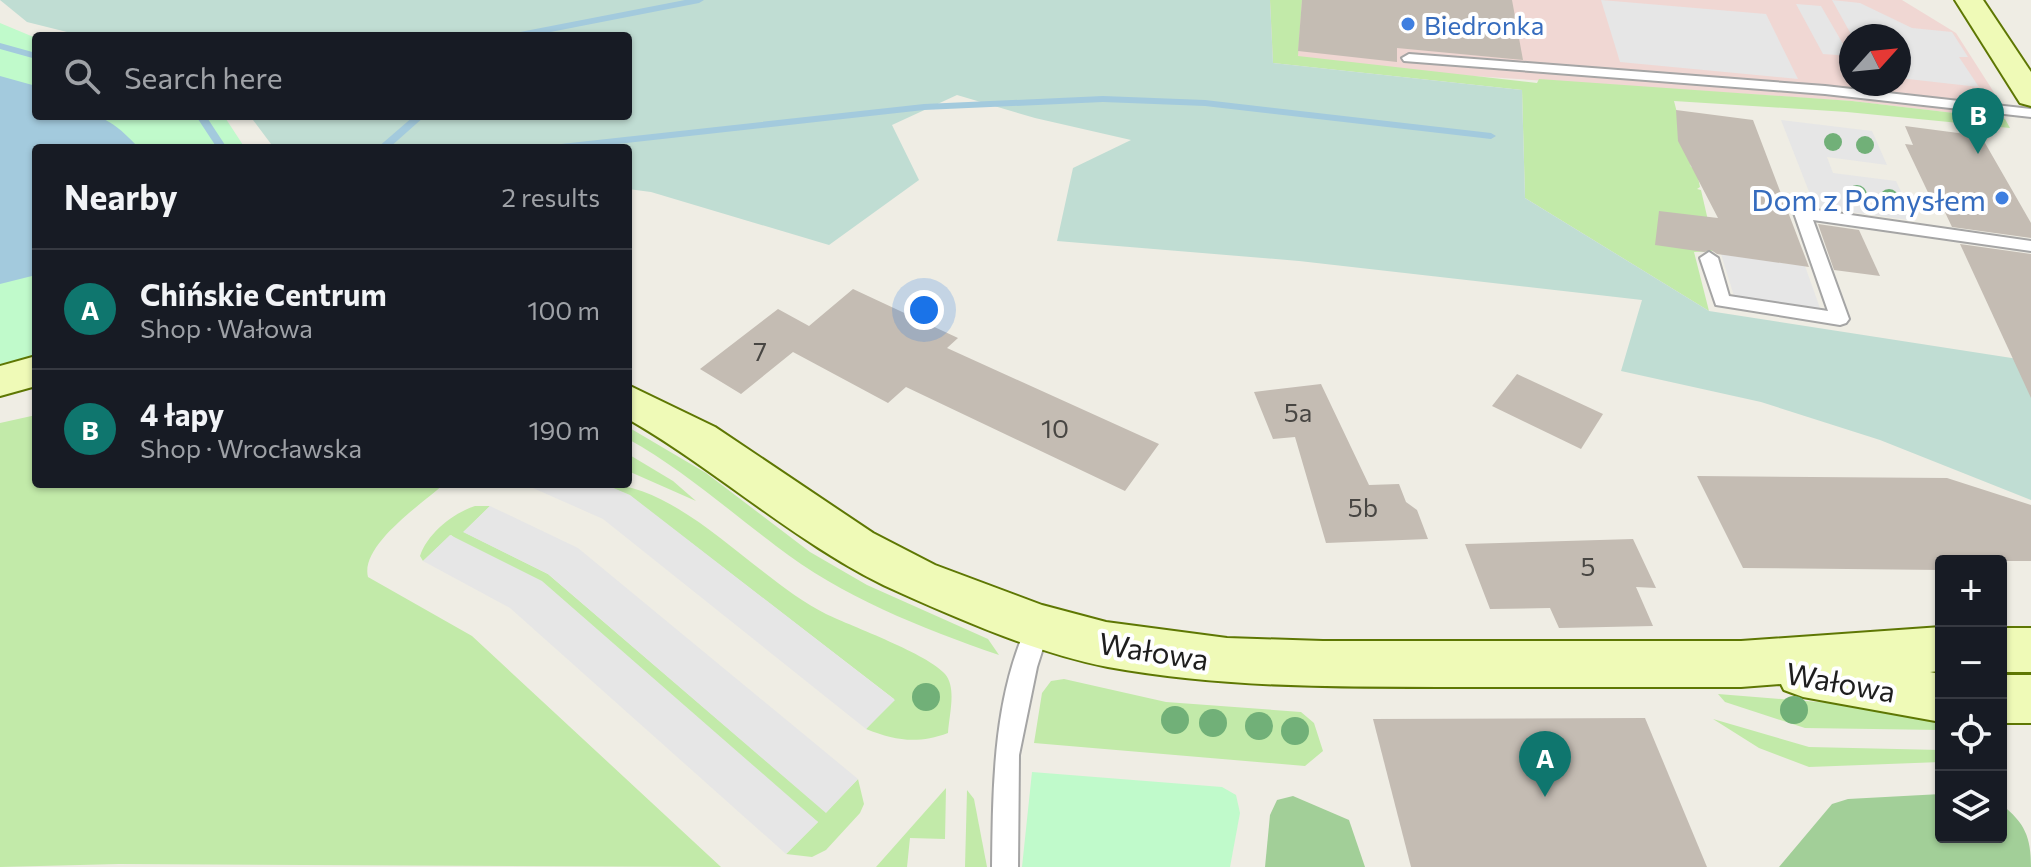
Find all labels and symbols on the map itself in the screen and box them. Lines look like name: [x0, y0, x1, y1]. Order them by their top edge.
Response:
place label: Biedronka: [1424, 9, 1544, 40]
marker: Biedronka: [1399, 15, 1417, 33]
north arrow: [1839, 24, 1911, 96]
pin: B: [1952, 88, 2004, 154]
place label: Dom z Pomysłem: [1751, 180, 1986, 217]
marker: Dom z Pomysłem: [1993, 189, 2011, 207]
your location: [904, 290, 944, 330]
house number: 7: [753, 335, 767, 366]
house number: 5a: [1284, 396, 1312, 427]
house number: 10: [1041, 412, 1069, 443]
house number: 5b: [1348, 491, 1378, 522]
house number: 5: [1581, 550, 1595, 581]
street label: Wałowa: [1097, 623, 1211, 677]
street label: Wałowa: [1783, 653, 1899, 709]
pin: A: [1519, 731, 1571, 797]

